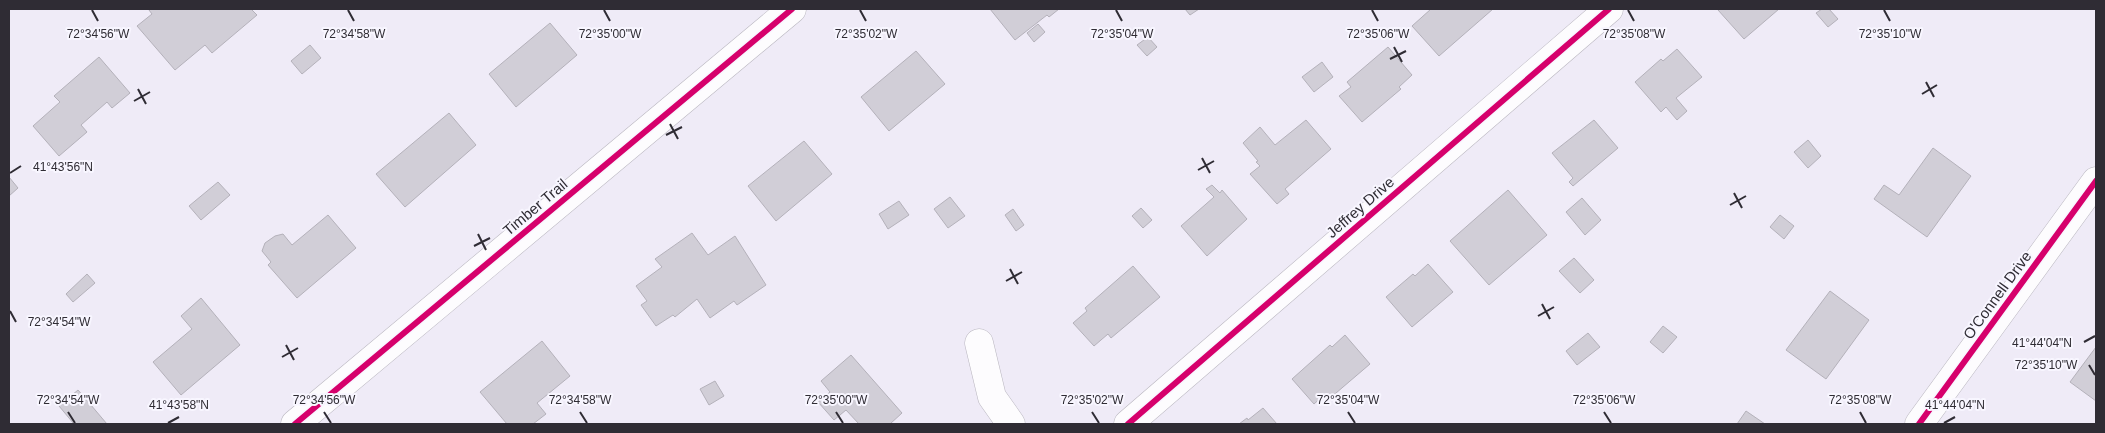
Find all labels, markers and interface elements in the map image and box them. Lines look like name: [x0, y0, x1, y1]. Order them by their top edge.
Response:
text: 72°34'56"W: [67, 27, 130, 41]
text: 72°34'58"W: [323, 27, 386, 41]
text: 72°35'00"W: [579, 27, 642, 41]
text: 72°35'02"W: [835, 27, 898, 41]
text: 72°35'04"W: [1091, 27, 1154, 41]
text: 72°35'06"W: [1347, 27, 1410, 41]
text: 72°35'08"W: [1603, 27, 1666, 41]
text: 72°35'10"W: [1859, 27, 1922, 41]
text: 41°43'56"N: [33, 160, 93, 174]
street label: Jeffrey Drive: [1323, 173, 1397, 241]
street label: Timber Trail: [499, 175, 571, 239]
street label: O'Connell Drive: [1959, 248, 2035, 342]
text: 72°34'54"W: [28, 315, 91, 329]
text: 41°44'04"N: [2012, 336, 2072, 350]
text: 72°35'10"W: [2015, 358, 2078, 372]
text: 72°34'54"W: [37, 393, 100, 407]
text: 72°34'56"W: [293, 393, 356, 407]
text: 72°34'58"W: [549, 393, 612, 407]
text: 72°35'00"W: [805, 393, 868, 407]
text: 72°35'02"W: [1061, 393, 1124, 407]
text: 72°35'04"W: [1317, 393, 1380, 407]
text: 72°35'06"W: [1573, 393, 1636, 407]
text: 72°35'08"W: [1829, 393, 1892, 407]
text: 41°43'58"N: [149, 398, 209, 412]
text: 41°44'04"N: [1925, 398, 1985, 412]

